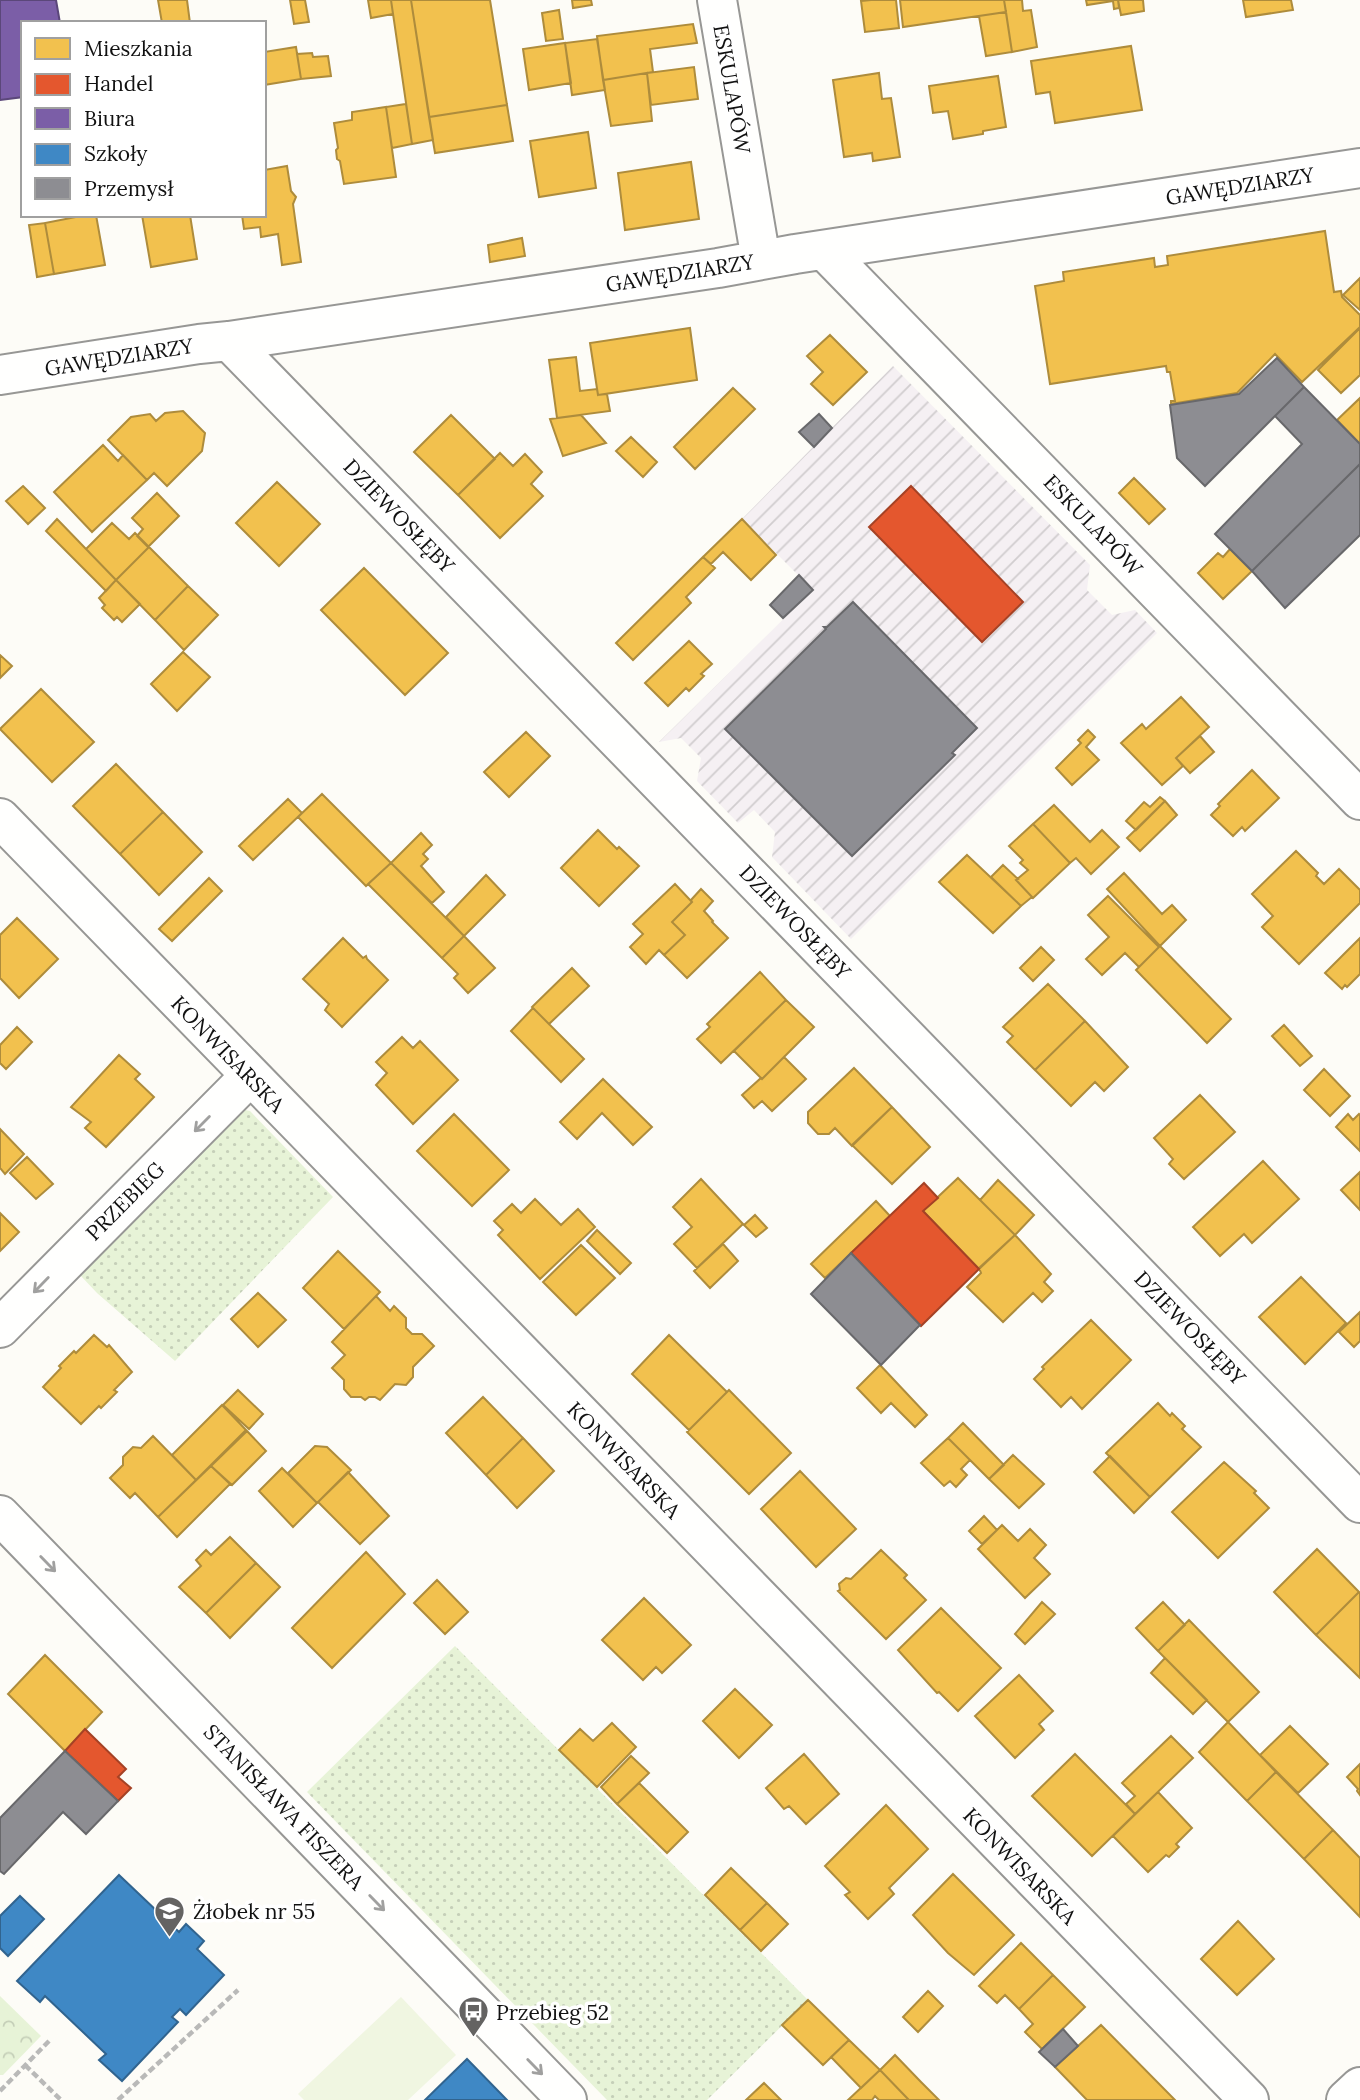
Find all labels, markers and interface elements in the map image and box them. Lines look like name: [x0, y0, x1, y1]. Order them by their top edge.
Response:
legend: [21, 21, 266, 217]
street label: ESKULAPÓW: [707, 22, 757, 157]
text: Mieszkania: [84, 35, 193, 62]
text: Handel: [84, 70, 153, 97]
text: Biura: [84, 105, 135, 132]
text: Szkoły: [84, 140, 147, 167]
street label: GAWĘDZIARZY: [1164, 161, 1317, 211]
text: Przemysł: [84, 175, 174, 202]
street label: GAWĘDZIARZY: [604, 248, 757, 298]
street label: GAWĘDZIARZY: [43, 332, 196, 382]
street label: DZIEWOSŁĘBY: [338, 453, 461, 579]
street label: ESKULAPÓW: [1038, 469, 1149, 582]
street label: DZIEWOSŁĘBY: [734, 859, 857, 985]
street label: KONWISARSKA: [166, 990, 291, 1119]
one-way arrow: [193, 1116, 210, 1133]
street label: PRZEBIEG: [80, 1156, 170, 1246]
street label: DZIEWOSŁĘBY: [1129, 1265, 1252, 1391]
one-way arrow: [32, 1276, 49, 1293]
street label: KONWISARSKA: [562, 1396, 687, 1525]
one-way arrow: [39, 1556, 56, 1573]
street label: STANISŁAWA FISZERA: [198, 1719, 371, 1896]
street label: KONWISARSKA: [958, 1802, 1083, 1931]
school or university icon: Żłobek nr 55: [153, 1894, 187, 1938]
one-way arrow: [368, 1894, 385, 1911]
place label: Żłobek nr 55: [193, 1898, 315, 1925]
bus stop icon: Przebieg 52: [456, 1995, 490, 2039]
place label: Przebieg 52: [496, 1999, 609, 2026]
one-way arrow: [526, 2058, 543, 2075]

